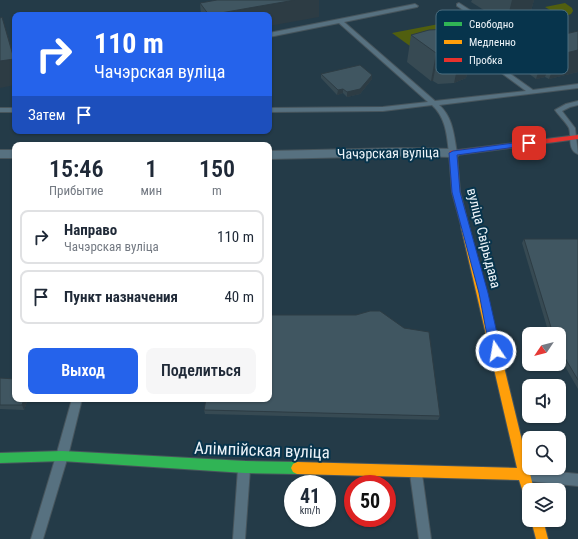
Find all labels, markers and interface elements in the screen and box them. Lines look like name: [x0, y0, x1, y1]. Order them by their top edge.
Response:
legend: [436, 10, 568, 74]
text: Свободно: [469, 18, 514, 31]
text: 110 m: [94, 27, 164, 60]
icon: right: [28, 28, 80, 80]
text: Медленно: [469, 36, 516, 49]
text: Пробка: [469, 54, 503, 67]
text: Чачэрская вуліца: [94, 61, 225, 82]
icon: arrive: [73, 104, 95, 126]
text: Затем: [28, 106, 65, 124]
pin: [512, 126, 546, 160]
icon: arrive: [518, 132, 540, 154]
street label: Чачэрская вуліца: [337, 144, 439, 162]
text: 15:46: [49, 155, 104, 183]
text: 1: [145, 155, 157, 183]
text: 150: [199, 155, 235, 183]
text: Прибытие: [49, 183, 103, 198]
text: мин: [140, 183, 162, 198]
text: m: [212, 183, 222, 198]
street label: вуліца Свірыдава: [464, 186, 504, 290]
text: Направо: [64, 221, 117, 239]
icon: right: [30, 226, 52, 248]
text: 110 m: [217, 228, 254, 246]
text: Чачэрская вуліца: [64, 239, 159, 254]
icon: arrive: [30, 286, 52, 308]
text: Пункт назначения: [64, 288, 178, 306]
text: 40 m: [224, 288, 254, 306]
north arrow: [522, 327, 566, 371]
map controls: [522, 327, 566, 527]
position arrow: [475, 330, 517, 372]
button: Выход: [28, 348, 138, 394]
button: Поделиться: [146, 348, 256, 394]
button: sound: [522, 379, 566, 423]
button: search: [522, 431, 566, 475]
street label: Алімпійская вуліца: [194, 438, 330, 462]
speed limit sign: 50: [344, 475, 396, 527]
button: layers: [522, 483, 566, 527]
text: 41: [300, 484, 320, 508]
text: km/h: [300, 505, 320, 516]

